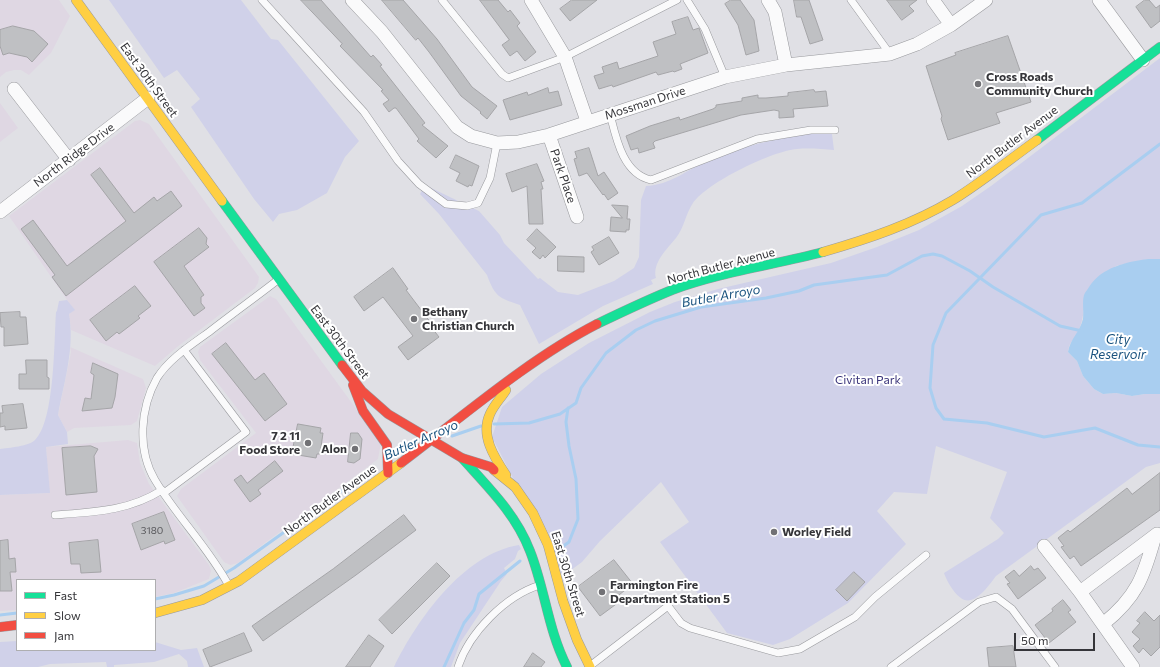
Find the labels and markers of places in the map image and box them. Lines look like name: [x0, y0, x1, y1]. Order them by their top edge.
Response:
place label: Cross Roads Community Church: [986, 70, 1093, 98]
marker: Cross Roads Community Church: [973, 79, 983, 89]
place label: Bethany Christian Church: [422, 305, 514, 333]
marker: Bethany Christian Church: [409, 314, 419, 324]
place label: 7 2 11 Food Store: [239, 429, 300, 457]
marker: 7 2 11 Food Store: [303, 438, 313, 448]
place label: Alon: [321, 442, 347, 456]
marker: Alon: [350, 444, 360, 454]
place label: Worley Field: [782, 525, 851, 539]
marker: Worley Field: [769, 527, 779, 537]
place label: Farmington Fire Department Station 5: [610, 578, 730, 606]
marker: Farmington Fire Department Station 5: [597, 587, 607, 597]

